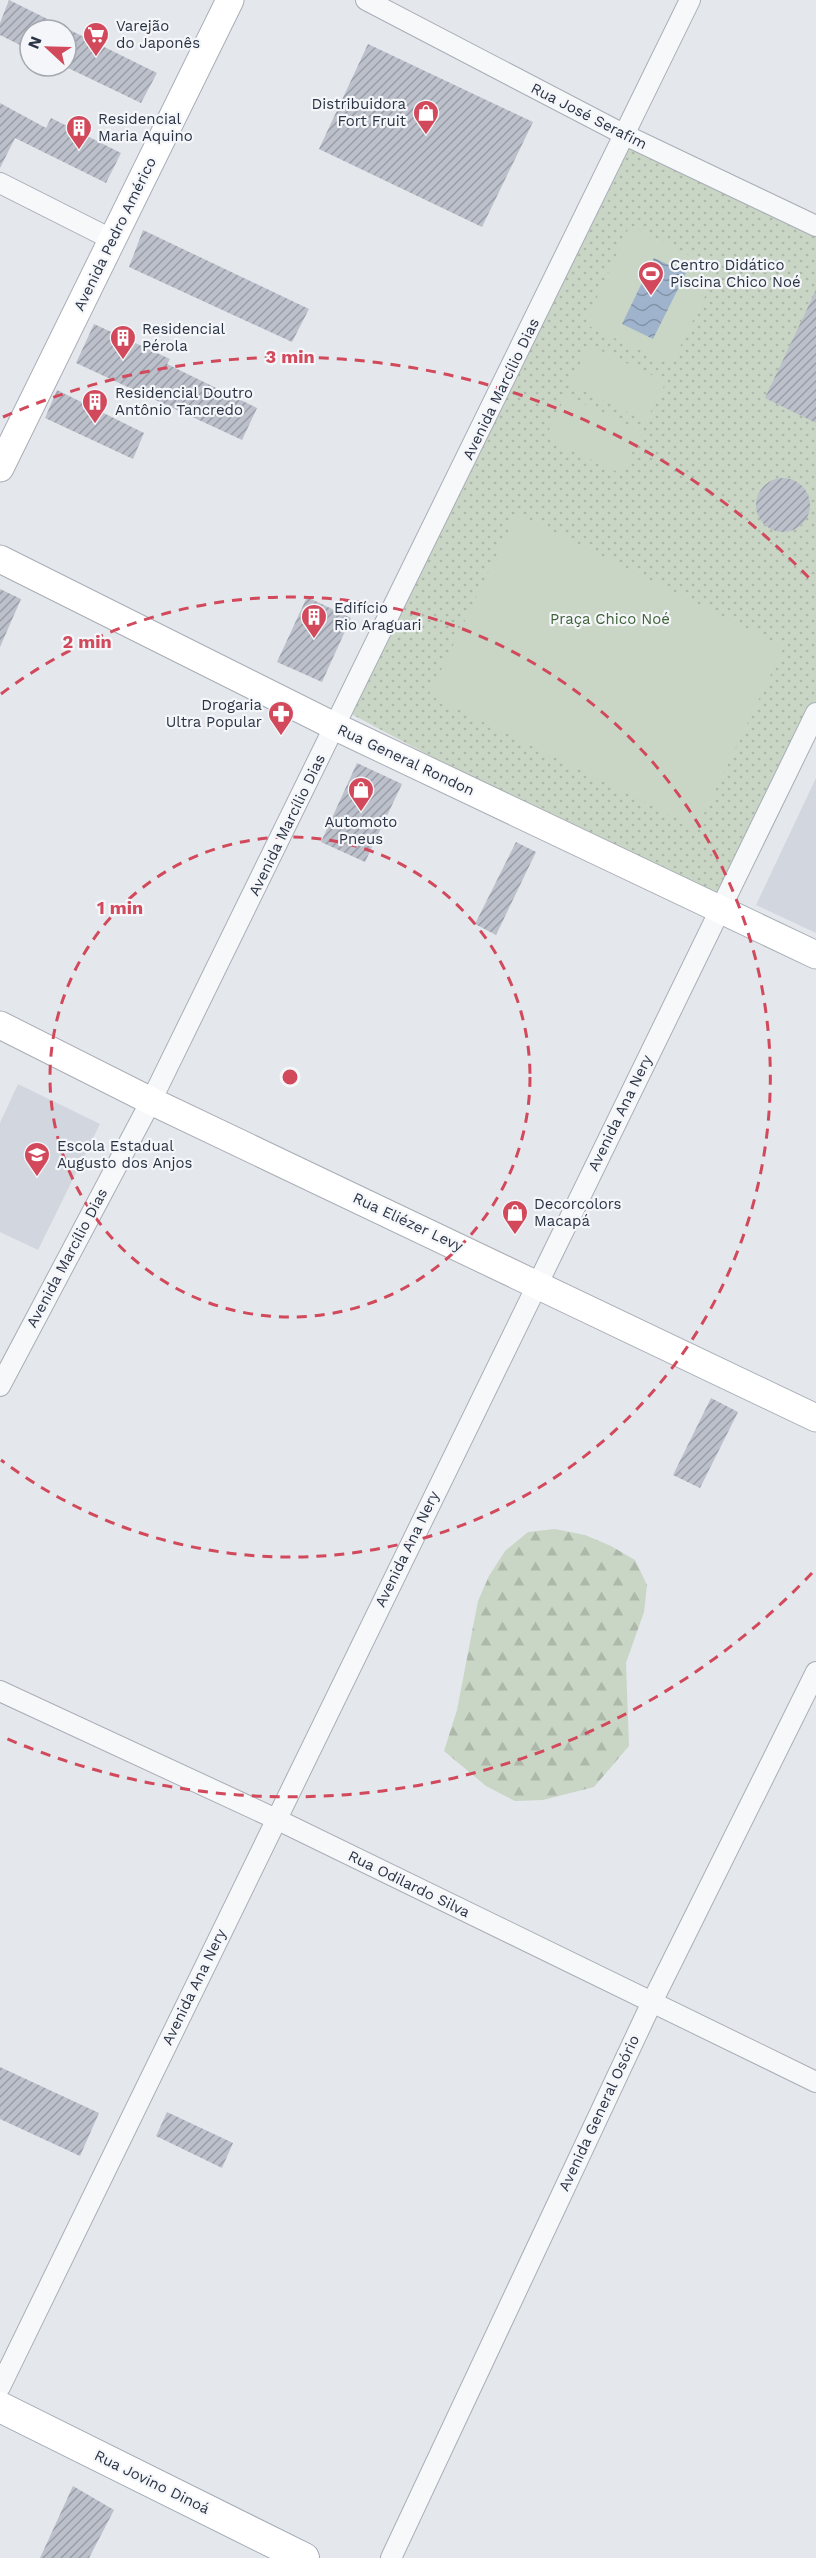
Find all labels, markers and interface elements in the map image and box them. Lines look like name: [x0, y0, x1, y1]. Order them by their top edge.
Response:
place label: Varejão do Japonês: [116, 17, 200, 52]
north arrow: [18, 18, 78, 78]
supermarket icon: Varejão do Japonês: [81, 20, 111, 58]
text: N: [24, 34, 46, 52]
street label: Rua José Serafim: [528, 79, 650, 153]
place label: Distribuidora Fort Fruit: [312, 95, 407, 130]
shop icon: Distribuidora Fort Fruit: [411, 98, 441, 136]
place label: Residencial Maria Aquino: [98, 110, 193, 145]
building icon: Residencial Maria Aquino: [64, 113, 94, 151]
street label: Avenida Pedro Américo: [70, 154, 160, 314]
place label: Centro Didático Piscina Chico Noé: [670, 256, 801, 291]
sports icon: Centro Didático Piscina Chico Noé: [636, 259, 666, 297]
street label: Avenida Marcílio Dias: [459, 315, 543, 463]
place label: Residencial Pérola: [142, 320, 225, 355]
building icon: Residencial Pérola: [108, 323, 138, 361]
text: 3 min: [265, 346, 315, 367]
place label: Residencial Doutro Antônio Tancredo: [115, 384, 253, 419]
building icon: Residencial Doutro Antônio Tancredo: [80, 387, 110, 425]
place label: Edifício Rio Araguari: [334, 599, 422, 634]
building icon: Edifício Rio Araguari: [299, 602, 329, 640]
park label: Praça Chico Noé: [550, 610, 670, 628]
text: 2 min: [62, 631, 112, 652]
place label: Drogaria Ultra Popular: [166, 696, 262, 731]
pharmacy icon: Drogaria Ultra Popular: [266, 699, 296, 737]
street label: Rua General Rondon: [335, 720, 477, 800]
street label: Avenida Marcílio Dias: [245, 751, 329, 899]
shop icon: Automoto Pneus: [346, 775, 376, 813]
place label: Automoto Pneus: [325, 813, 397, 848]
text: 1 min: [97, 897, 143, 918]
street label: Avenida Ana Nery: [584, 1052, 656, 1174]
centre of rings: [280, 1067, 300, 1087]
place label: Escola Estadual Augusto dos Anjos: [57, 1137, 193, 1172]
school or university icon: Escola Estadual Augusto dos Anjos: [22, 1140, 52, 1178]
street label: Avenida Marcílio Dias: [23, 1185, 111, 1331]
street label: Rua Eliézer Levy: [350, 1189, 466, 1255]
place label: Decorcolors Macapá: [534, 1195, 622, 1230]
shop icon: Decorcolors Macapá: [500, 1198, 530, 1236]
street label: Avenida Ana Nery: [371, 1488, 443, 1610]
street label: Rua Odilardo Silva: [345, 1847, 473, 1922]
street label: Avenida Ana Nery: [158, 1926, 230, 2048]
street label: Avenida General Osório: [555, 2032, 643, 2194]
street label: Rua Jovino Dinoá: [91, 2446, 213, 2518]

